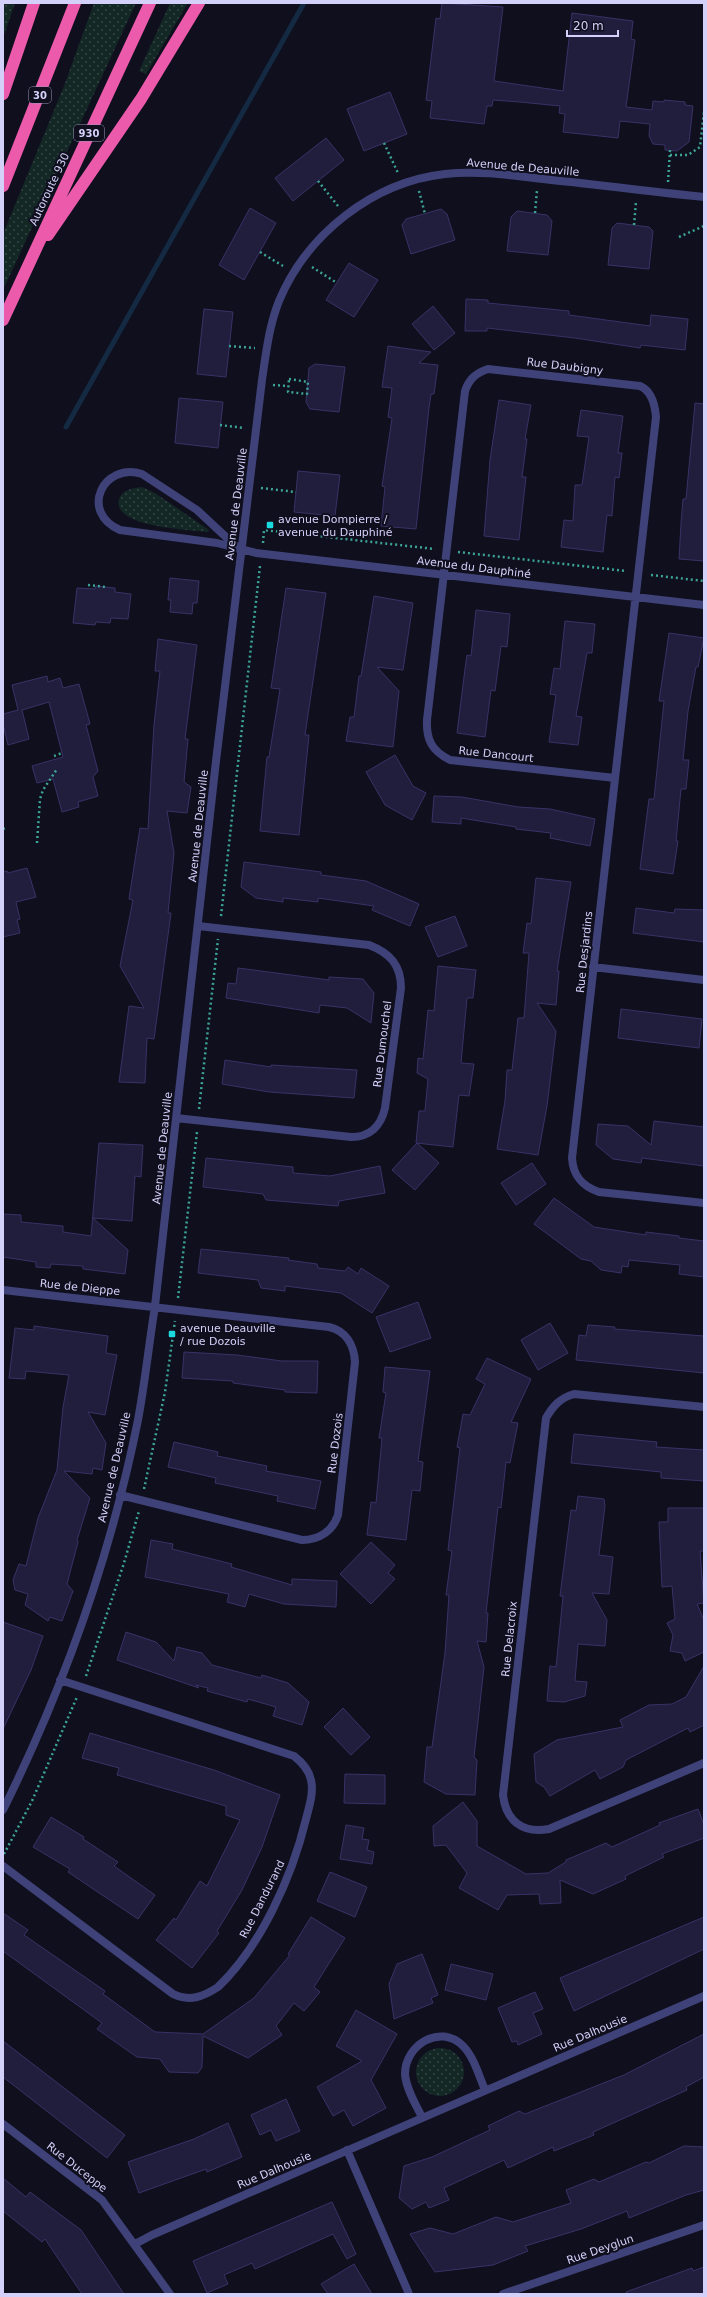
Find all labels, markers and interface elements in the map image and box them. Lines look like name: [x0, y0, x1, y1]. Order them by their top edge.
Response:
scale bar: [567, 12, 618, 38]
text: 20 m: [573, 19, 604, 33]
road number: 30: [29, 87, 51, 103]
road number: 930: [74, 125, 104, 141]
street label: Autoroute 930: [27, 151, 72, 228]
street label: Avenue de Deauville: [466, 156, 580, 179]
street label: Rue Daubigny: [526, 355, 604, 378]
street label: Avenue de Deauville: [223, 447, 250, 561]
place label: avenue Dompierre / avenue du Dauphiné: [278, 513, 393, 539]
marker: avenue Dompierre / avenue du Dauphiné: [265, 520, 275, 530]
street label: Avenue du Dauphiné: [416, 554, 532, 581]
street label: Rue Dancourt: [458, 744, 535, 765]
street label: Avenue de Deauville: [186, 769, 211, 883]
street label: Rue Desjardins: [574, 910, 595, 994]
street label: Rue Dumouchel: [371, 1000, 394, 1088]
street label: Avenue de Deauville: [150, 1091, 175, 1205]
street label: Rue de Dieppe: [39, 1277, 121, 1298]
place label: avenue Deauville / rue Dozois: [180, 1322, 276, 1348]
marker: avenue Deauville / rue Dozois: [167, 1329, 177, 1339]
street label: Avenue de Deauville: [95, 1410, 134, 1524]
street label: Rue Dozois: [325, 1412, 346, 1474]
street label: Rue Delacroix: [499, 1600, 520, 1678]
street label: Rue Dandurand: [237, 1858, 288, 1940]
street label: Rue Dalhousie: [551, 2012, 629, 2055]
street label: Rue Duceppe: [44, 2140, 110, 2195]
street label: Rue Dalhousie: [235, 2149, 313, 2192]
street label: Rue Deyglun: [565, 2232, 635, 2267]

